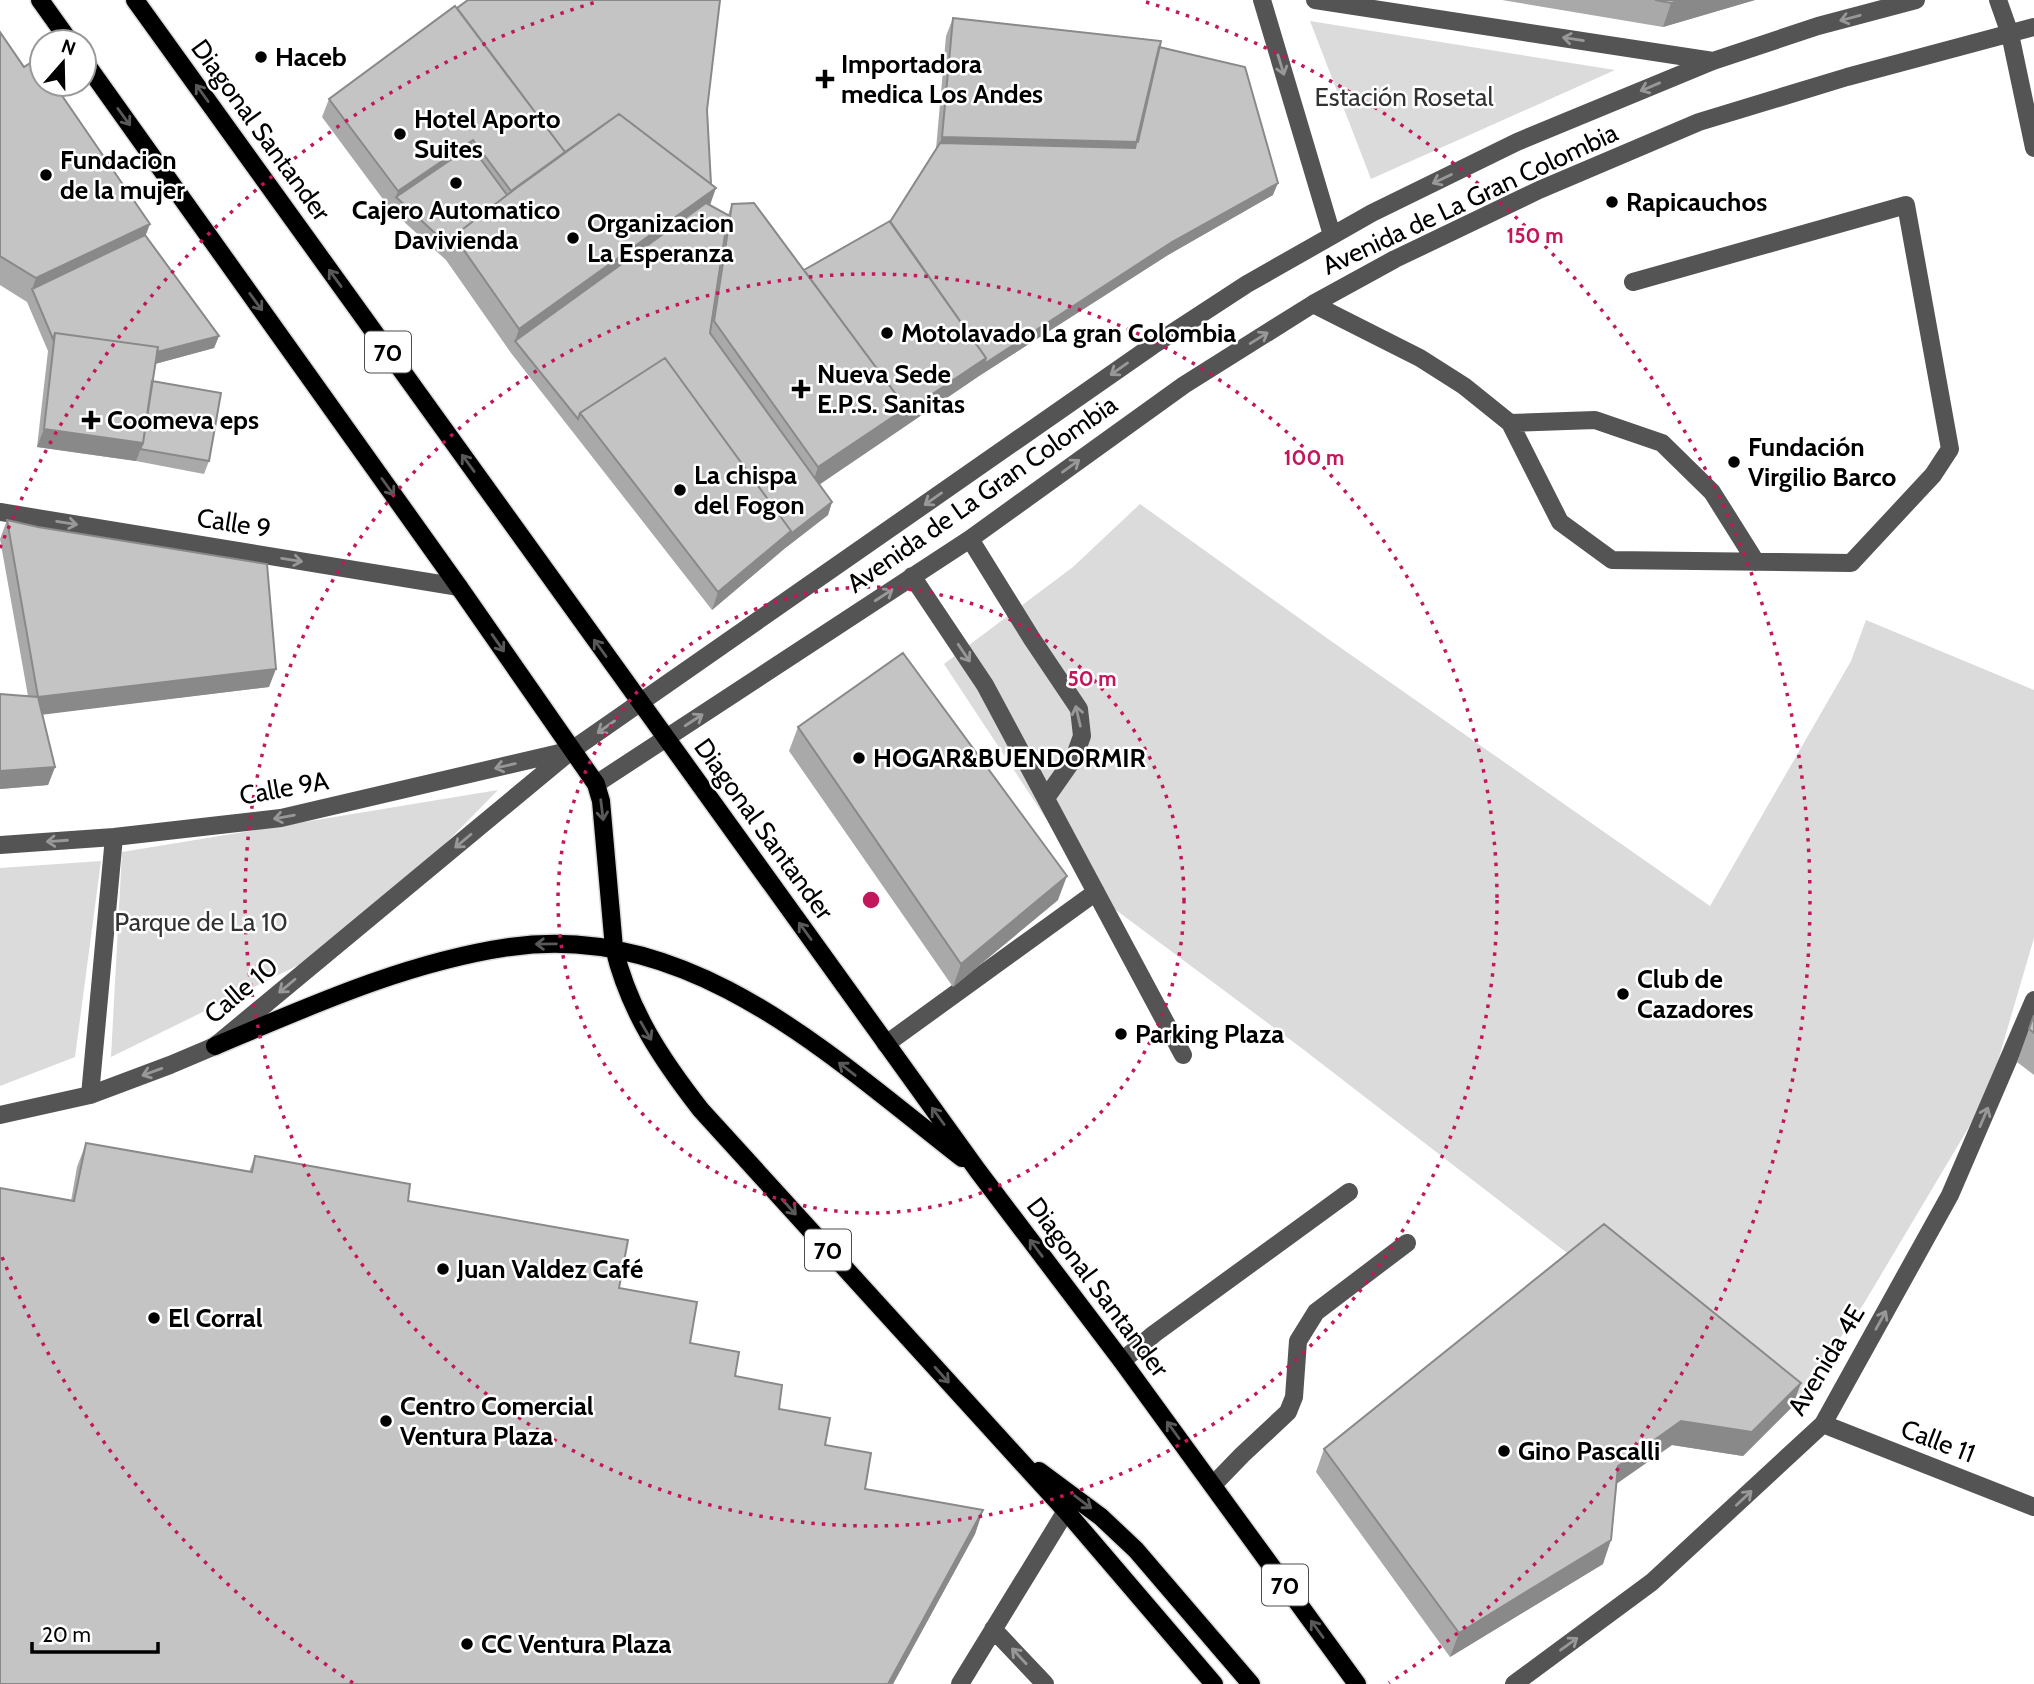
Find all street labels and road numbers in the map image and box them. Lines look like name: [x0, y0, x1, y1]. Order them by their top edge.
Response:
street label: Diagonal Santander: [184, 33, 338, 228]
street label: Avenida de La Gran Colombia: [1317, 116, 1623, 282]
road number: 70: [365, 332, 411, 372]
street label: Avenida de La Gran Colombia: [841, 388, 1124, 600]
street label: Calle 9: [195, 501, 273, 545]
street label: Diagonal Santander: [687, 732, 841, 927]
street label: Calle 9A: [237, 764, 331, 812]
street label: Calle 10: [198, 950, 284, 1030]
street label: Diagonal Santander: [1020, 1191, 1176, 1384]
road number: 70: [805, 1230, 851, 1270]
street label: Avenida 4E: [1781, 1299, 1871, 1421]
street label: Calle 11: [1896, 1412, 1980, 1470]
road number: 70: [1262, 1564, 1308, 1605]

